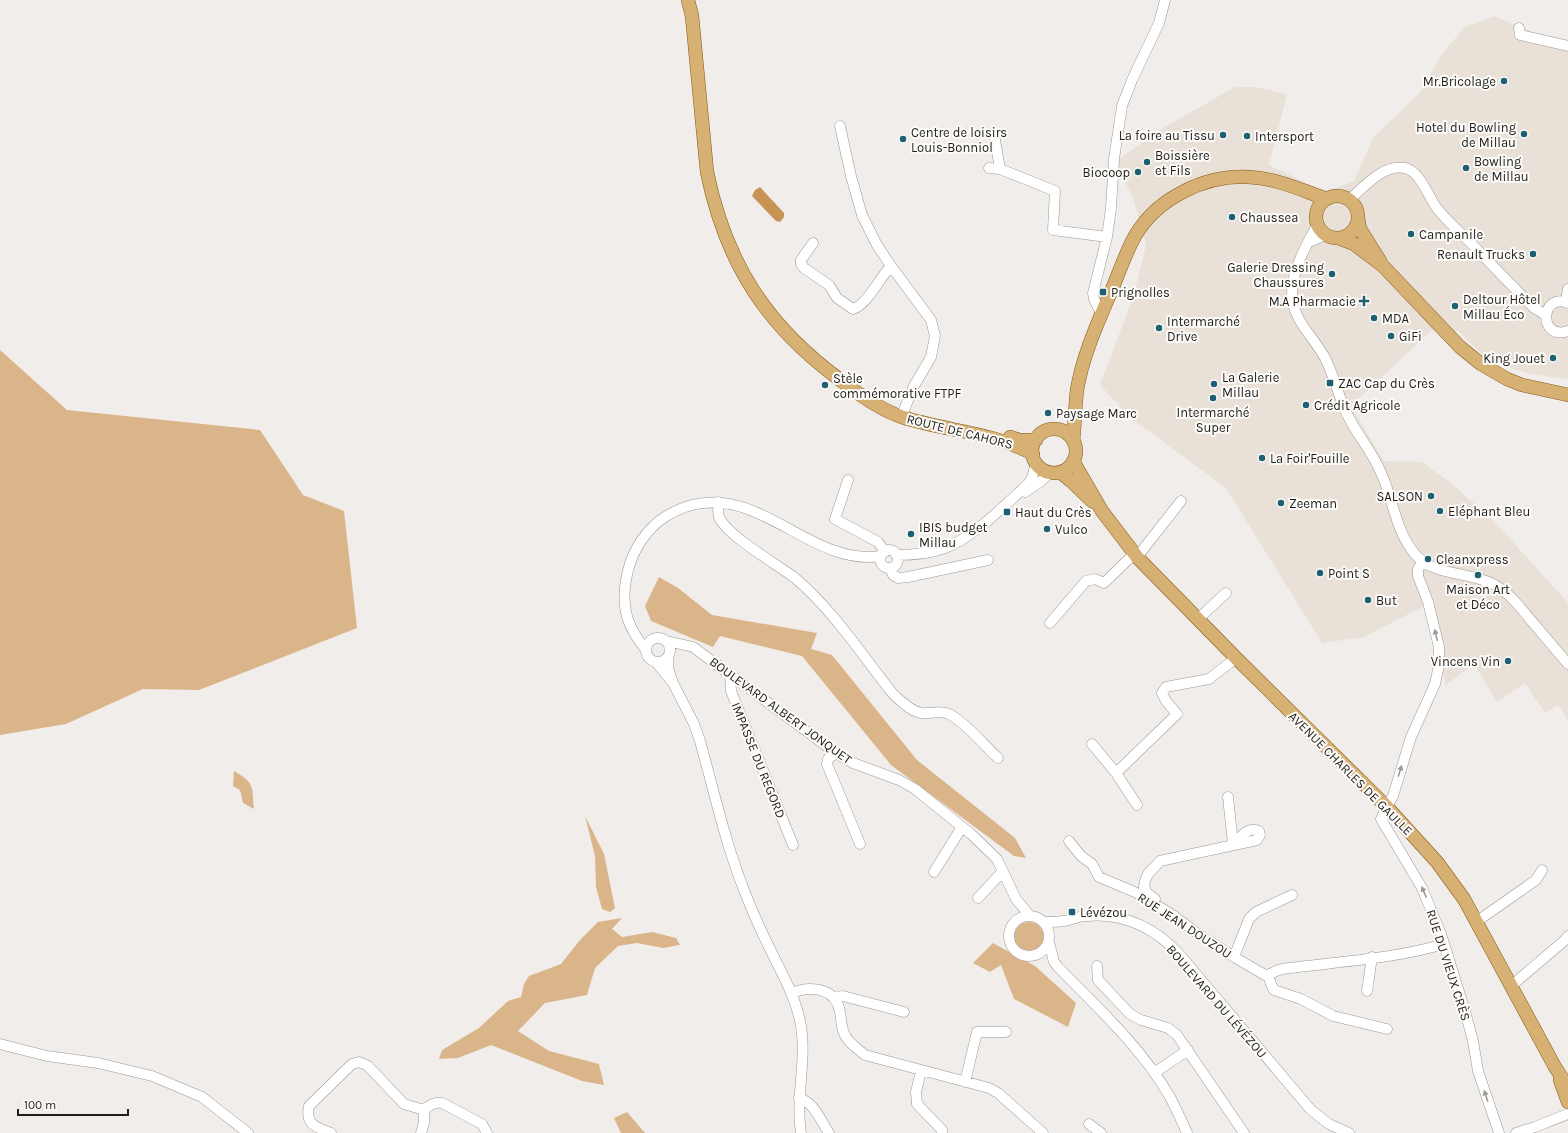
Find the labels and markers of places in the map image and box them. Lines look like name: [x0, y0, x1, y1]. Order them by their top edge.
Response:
place label: Mr.Bricolage: [1423, 74, 1496, 89]
marker: Mr.Bricolage: [1499, 76, 1509, 86]
place label: Hotel du Bowling de Millau: [1416, 120, 1517, 150]
place label: Centre de loisirs Louis-Bonniol: [911, 125, 1007, 155]
place label: La foire au Tissu: [1119, 128, 1215, 143]
place label: Intersport: [1255, 129, 1314, 144]
marker: Hotel du Bowling de Millau: [1519, 129, 1529, 139]
marker: La foire au Tissu: [1218, 130, 1228, 140]
marker: Intersport: [1242, 131, 1252, 141]
marker: Centre de loisirs Louis-Bonniol: [898, 134, 908, 144]
place label: Boissière et Fils: [1155, 148, 1210, 178]
place label: Bowling de Millau: [1474, 154, 1529, 184]
marker: Boissière et Fils: [1142, 157, 1152, 167]
marker: Bowling de Millau: [1461, 163, 1471, 173]
place label: Biocoop: [1082, 165, 1130, 180]
marker: Biocoop: [1133, 167, 1143, 177]
place label: Chaussea: [1240, 210, 1298, 225]
marker: Chaussea: [1227, 212, 1237, 222]
place label: Campanile: [1419, 227, 1483, 242]
marker: Campanile: [1406, 229, 1416, 239]
place label: Renault Trucks: [1437, 247, 1525, 262]
marker: Renault Trucks: [1528, 249, 1538, 259]
place label: Galerie Dressing Chaussures: [1227, 260, 1325, 290]
marker: Galerie Dressing Chaussures: [1327, 269, 1337, 279]
place label: Prignolles: [1111, 285, 1170, 300]
marker: Prignolles: [1098, 287, 1108, 297]
place label: Deltour Hôtel Millau Éco: [1463, 292, 1541, 322]
place label: M.A Pharmacie: [1269, 294, 1356, 309]
marker: M.A Pharmacie: [1359, 296, 1369, 306]
marker: Deltour Hôtel Millau Éco: [1450, 301, 1460, 311]
place label: MDA: [1382, 311, 1410, 326]
marker: MDA: [1369, 313, 1379, 323]
place label: Intermarché Drive: [1167, 314, 1240, 344]
marker: Intermarché Drive: [1154, 323, 1164, 333]
place label: GiFi: [1399, 329, 1422, 344]
marker: GiFi: [1386, 331, 1396, 341]
place label: King Jouet: [1483, 351, 1545, 366]
marker: King Jouet: [1548, 353, 1558, 363]
place label: La Galerie Millau: [1222, 370, 1280, 400]
place label: Stèle commémorative FTPF: [833, 371, 962, 401]
place label: ZAC Cap du Crès: [1338, 376, 1435, 391]
marker: ZAC Cap du Crès: [1325, 378, 1335, 388]
marker: La Galerie Millau: [1209, 379, 1219, 389]
marker: Stèle commémorative FTPF: [820, 380, 830, 390]
marker: Intermarché Super: [1208, 393, 1218, 403]
place label: Crédit Agricole: [1314, 398, 1401, 413]
marker: Crédit Agricole: [1301, 400, 1311, 410]
place label: Intermarché Super: [1177, 405, 1250, 435]
place label: Paysage Marc: [1056, 406, 1137, 421]
marker: Paysage Marc: [1043, 408, 1053, 418]
place label: La Foir'Fouille: [1270, 451, 1350, 466]
marker: La Foir'Fouille: [1257, 453, 1267, 463]
place label: SALSON: [1376, 489, 1423, 504]
marker: SALSON: [1426, 491, 1436, 501]
place label: Zeeman: [1289, 496, 1337, 511]
marker: Zeeman: [1276, 498, 1286, 508]
place label: Eléphant Bleu: [1448, 504, 1530, 519]
place label: Haut du Crès: [1015, 505, 1092, 520]
marker: Eléphant Bleu: [1435, 506, 1445, 516]
marker: Haut du Crès: [1002, 507, 1012, 517]
place label: IBIS budget Millau: [919, 520, 988, 550]
place label: Vulco: [1055, 522, 1088, 537]
marker: Vulco: [1042, 524, 1052, 534]
marker: IBIS budget Millau: [906, 529, 916, 539]
place label: Cleanxpress: [1436, 552, 1509, 567]
marker: Cleanxpress: [1423, 554, 1433, 564]
place label: Point S: [1328, 566, 1370, 581]
marker: Point S: [1315, 568, 1325, 578]
marker: Maison Art et Déco: [1473, 570, 1483, 580]
place label: Maison Art et Déco: [1446, 582, 1510, 612]
place label: But: [1376, 593, 1397, 608]
marker: But: [1363, 595, 1373, 605]
place label: Vincens Vin: [1431, 654, 1500, 669]
marker: Vincens Vin: [1503, 656, 1513, 666]
place label: Lévézou: [1080, 905, 1127, 920]
marker: Lévézou: [1067, 907, 1077, 917]

